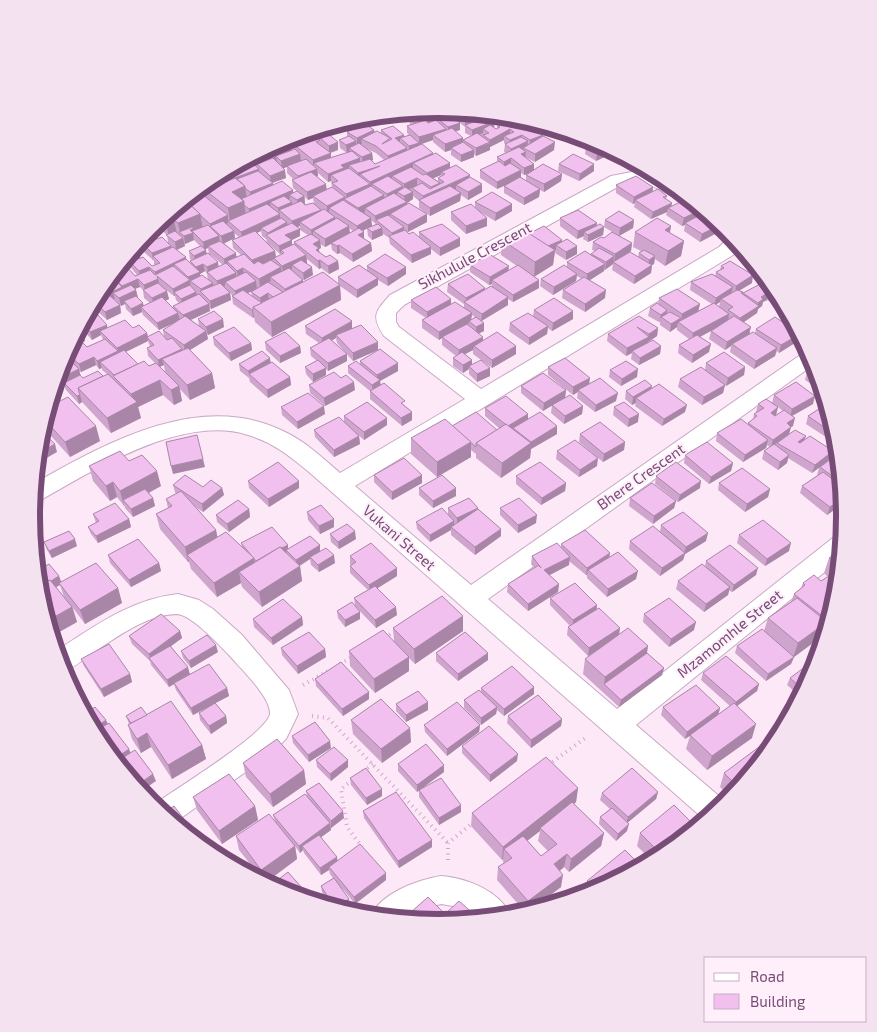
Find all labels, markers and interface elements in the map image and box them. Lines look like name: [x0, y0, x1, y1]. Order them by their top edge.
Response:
street label: Sikhulule Crescent: [415, 218, 534, 293]
street label: Bhere Crescent: [593, 439, 688, 513]
street label: Vukani Street: [360, 501, 440, 574]
street label: Mzamomhle Street: [673, 585, 786, 681]
legend: [704, 957, 867, 1022]
text: Road: [750, 967, 785, 985]
text: Building: [750, 992, 806, 1010]

